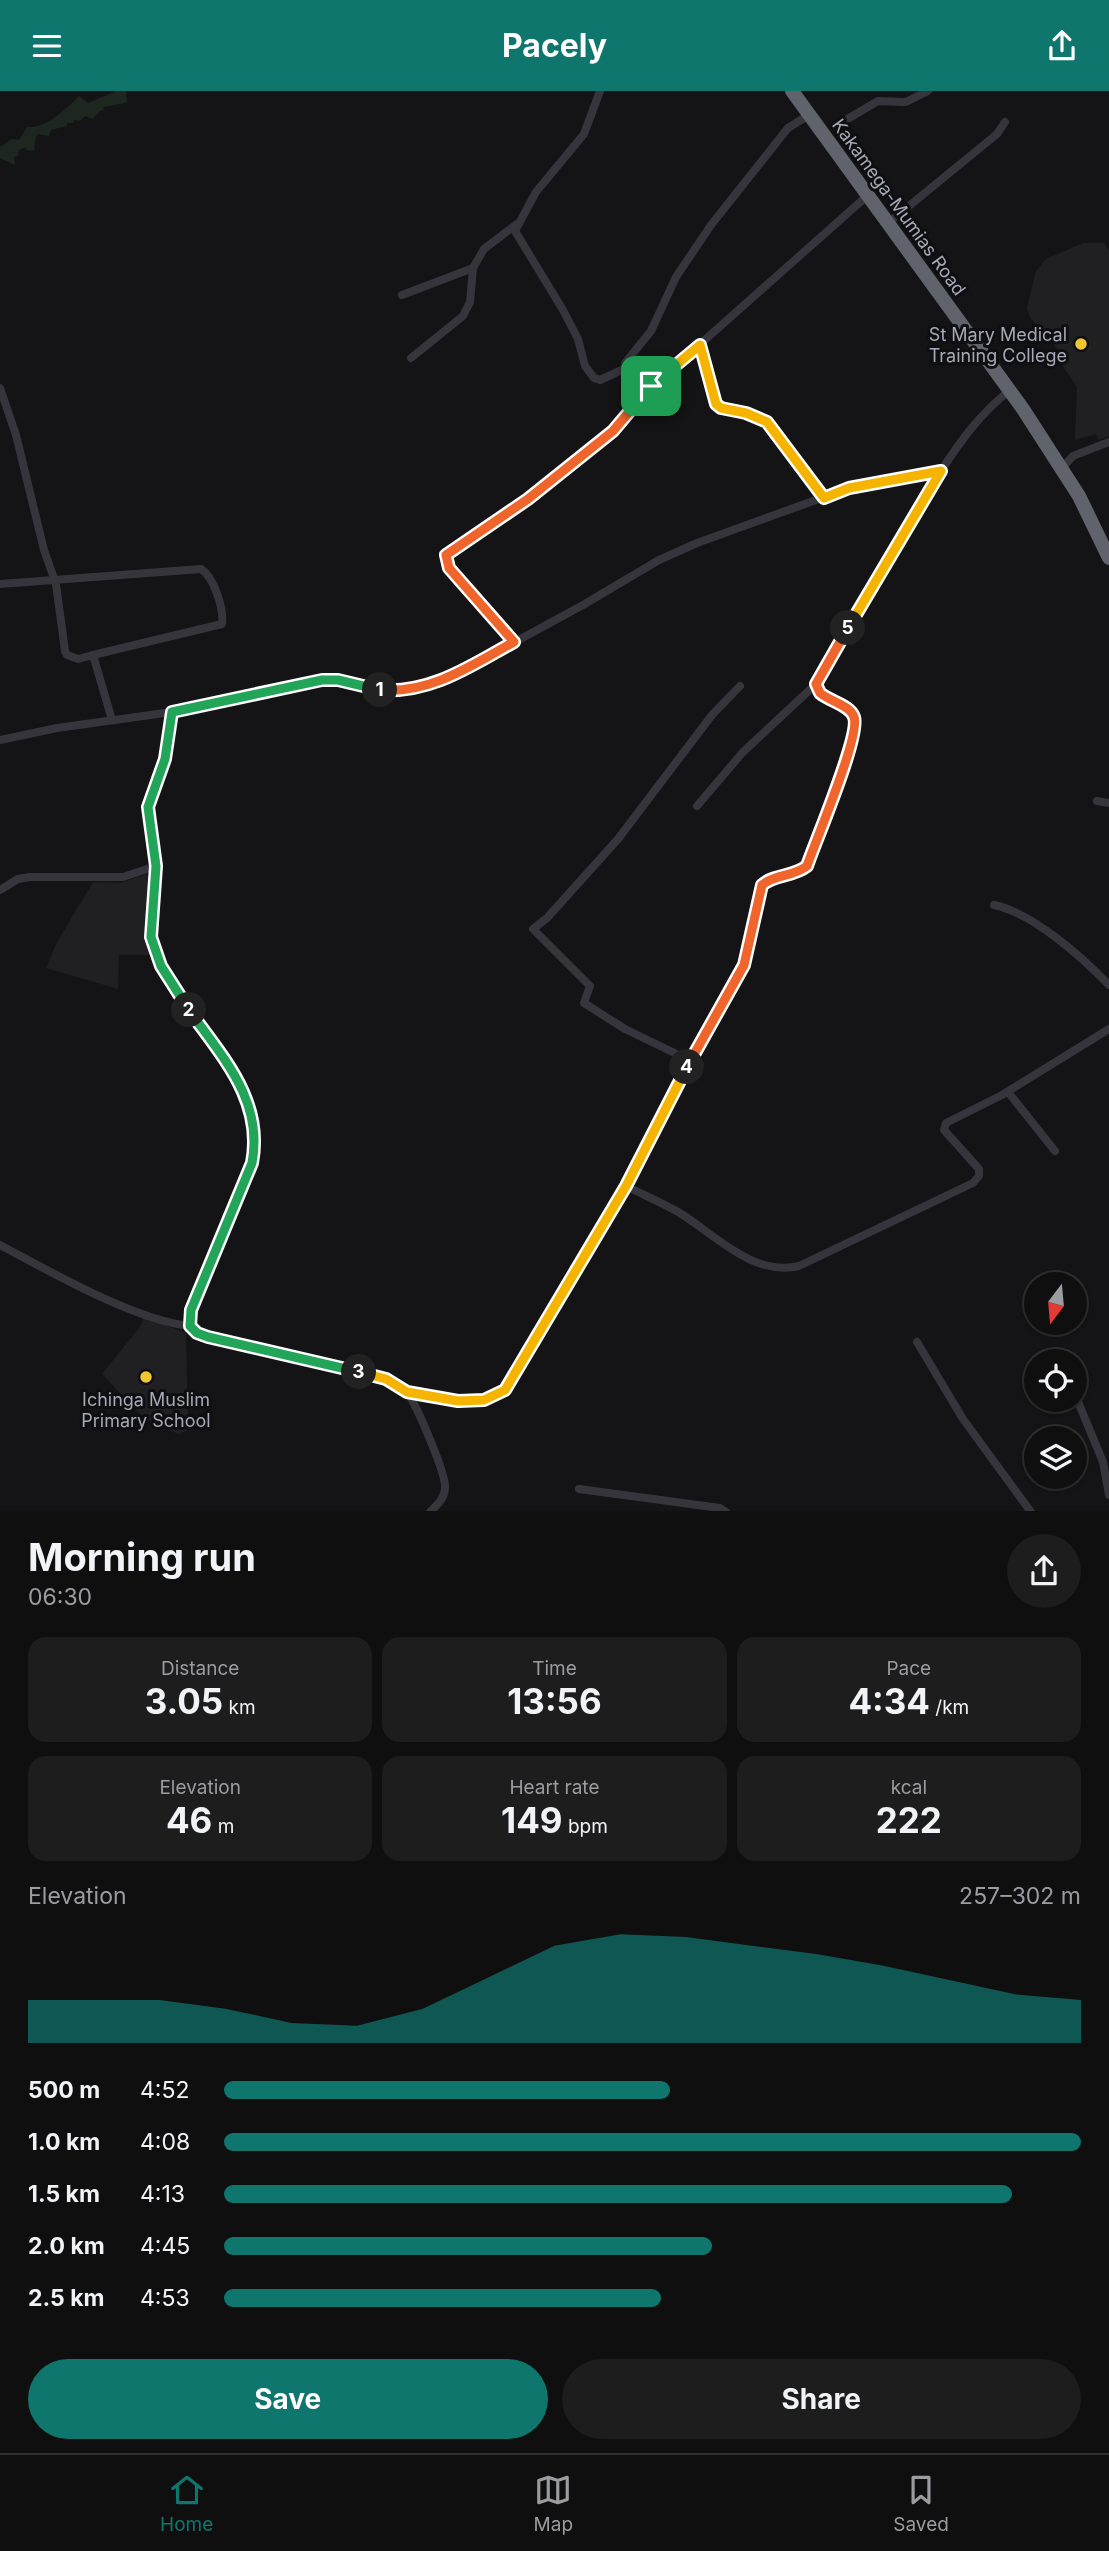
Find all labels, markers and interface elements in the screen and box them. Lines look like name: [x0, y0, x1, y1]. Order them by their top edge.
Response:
text: Pacely: [502, 26, 607, 65]
icon: menu: [28, 27, 66, 65]
icon: share: [1043, 27, 1081, 65]
street label: Kakamega-Mumias Road: [828, 115, 970, 299]
place label: St Mary Medical Training College: [929, 324, 1067, 366]
marker: St Mary Medical Training College: [1073, 336, 1089, 352]
pin: [621, 356, 681, 416]
icon: arrive: [632, 367, 670, 405]
pin: 5: [830, 611, 866, 645]
text: 5: [841, 616, 854, 639]
pin: 1: [362, 673, 398, 707]
text: 1: [375, 678, 384, 701]
pin: 2: [172, 993, 206, 1027]
text: 2: [183, 998, 194, 1021]
pin: 4: [670, 1049, 704, 1084]
text: 4: [680, 1055, 693, 1078]
north arrow: [1024, 1272, 1087, 1335]
map controls: [1024, 1272, 1087, 1489]
button: locate: [1024, 1349, 1087, 1412]
pin: 3: [342, 1355, 376, 1389]
text: 3: [352, 1360, 365, 1383]
marker: Ichinga Muslim Primary School: [138, 1369, 154, 1385]
place label: Ichinga Muslim Primary School: [81, 1389, 211, 1431]
button: layers: [1024, 1426, 1087, 1489]
text: Morning run: [28, 1534, 256, 1580]
button: share: [1007, 1534, 1081, 1608]
text: 06:30: [28, 1583, 92, 1611]
text: Distance: [161, 1657, 239, 1680]
text: Time: [532, 1657, 577, 1680]
text: Pace: [886, 1657, 931, 1680]
text: 3.05: [145, 1680, 223, 1722]
text: 13:56: [507, 1680, 602, 1722]
text: 4:34: [848, 1680, 930, 1722]
text: km: [223, 1696, 256, 1719]
text: /km: [930, 1696, 969, 1719]
text: Elevation: [159, 1776, 241, 1799]
text: Heart rate: [509, 1776, 599, 1799]
text: kcal: [891, 1776, 927, 1799]
text: 46: [166, 1799, 212, 1841]
text: 149: [501, 1799, 563, 1841]
text: 222: [876, 1799, 942, 1841]
text: m: [212, 1815, 234, 1838]
text: bpm: [563, 1815, 608, 1838]
text: Elevation: [28, 1882, 127, 1910]
text: 257–302 m: [959, 1882, 1081, 1910]
text: 500 m: [28, 2076, 100, 2104]
text: 4:52: [140, 2076, 190, 2104]
text: 1.0 km: [28, 2128, 100, 2156]
text: 4:08: [140, 2128, 190, 2156]
text: 1.5 km: [28, 2180, 100, 2208]
text: 4:13: [140, 2180, 185, 2208]
text: 2.0 km: [28, 2232, 105, 2260]
text: 4:45: [140, 2232, 190, 2260]
text: 2.5 km: [28, 2284, 105, 2312]
text: 4:53: [140, 2284, 190, 2312]
button: Save: [28, 2359, 548, 2439]
button: Share: [562, 2359, 1081, 2439]
tab: Home: [160, 2471, 213, 2536]
tab: Map: [534, 2471, 573, 2536]
tab: Saved: [893, 2471, 949, 2536]

